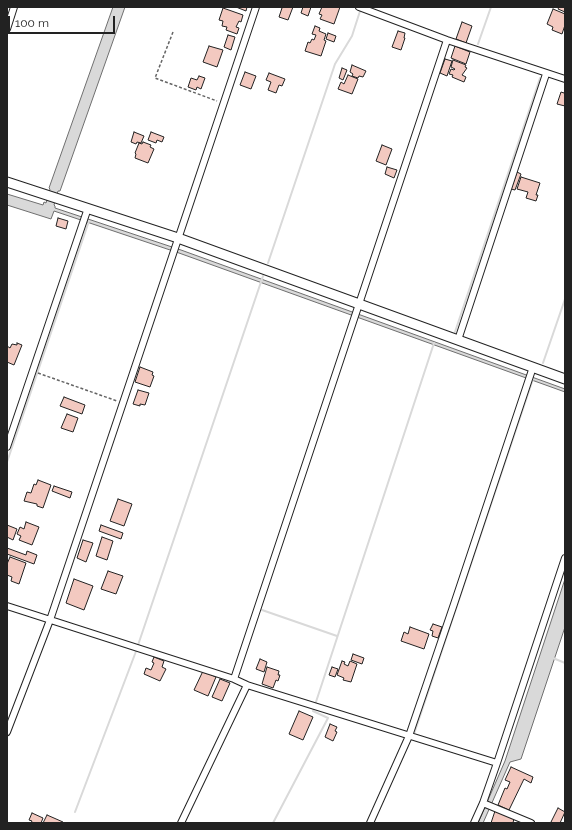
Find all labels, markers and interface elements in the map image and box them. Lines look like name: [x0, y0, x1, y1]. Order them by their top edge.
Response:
scale bar: [10, 8, 117, 34]
text: 100 m: [15, 16, 49, 30]

